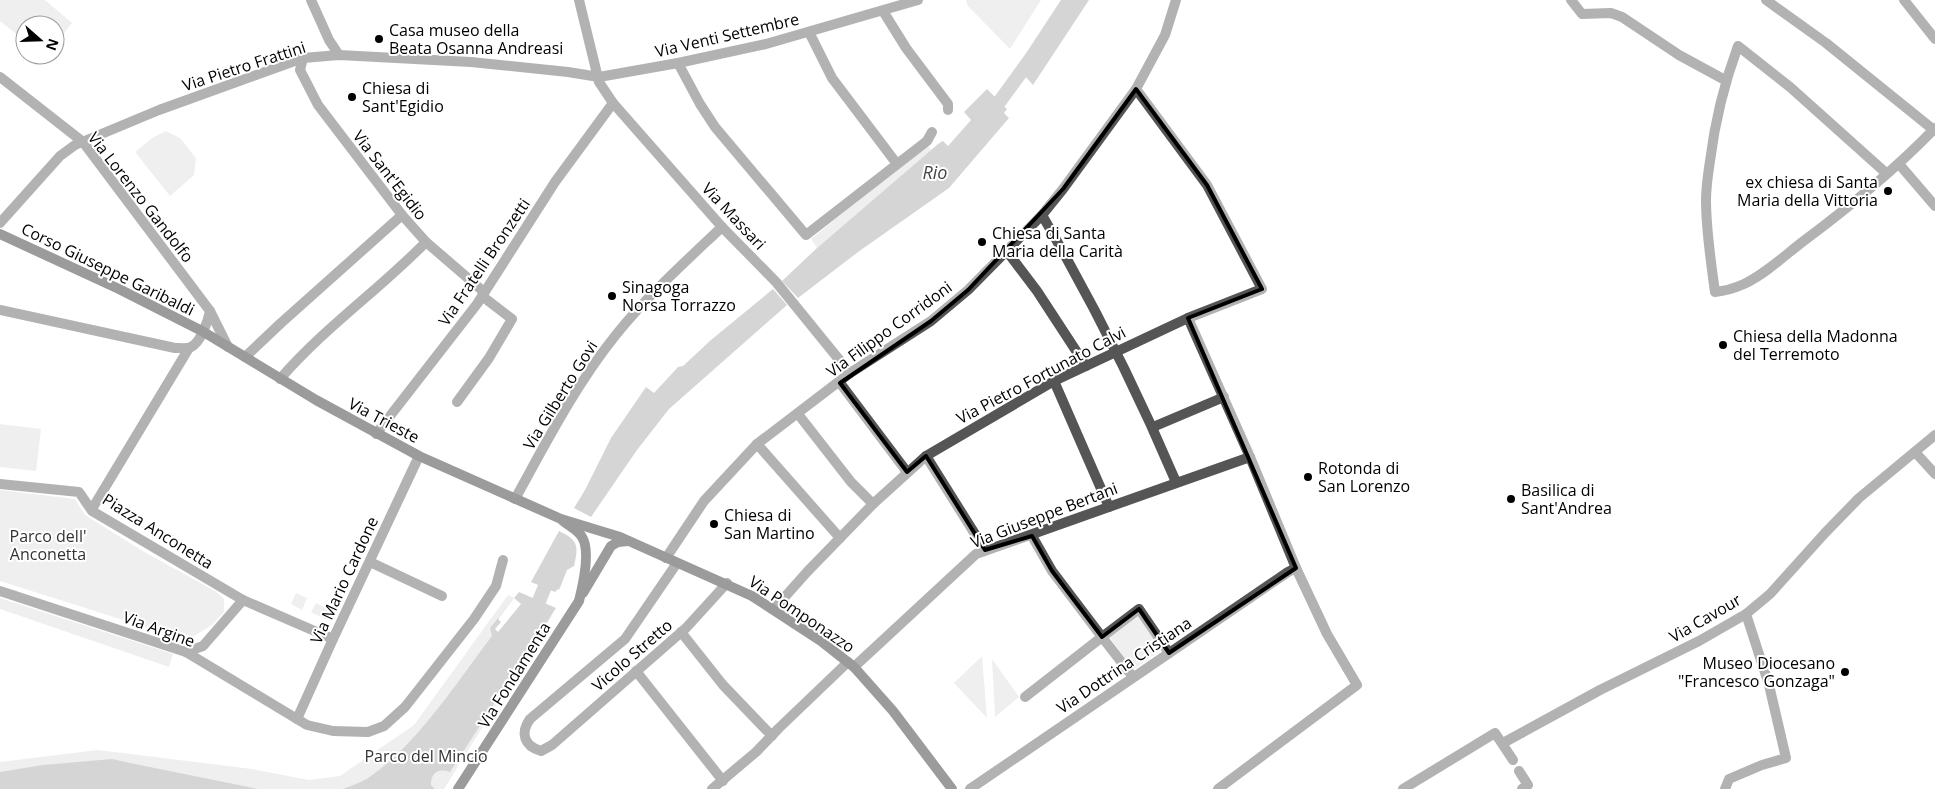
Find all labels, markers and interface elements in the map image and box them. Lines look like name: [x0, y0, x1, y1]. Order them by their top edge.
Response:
street label: Via Venti Settembre: [653, 8, 801, 62]
north arrow: [15, 15, 65, 65]
place label: Casa museo della Beata Osanna Andreasi: [389, 19, 563, 59]
marker: Casa museo della Beata Osanna Andreasi: [373, 33, 385, 45]
text: N: [42, 36, 64, 53]
street label: Via Pietro Frattini: [180, 36, 308, 96]
place label: Chiesa di Sant'Egidio: [362, 77, 444, 117]
marker: Chiesa di Sant'Egidio: [346, 91, 358, 103]
street label: Via Sant'Egidio: [348, 126, 432, 224]
street label: Via Lorenzo Gandolfo: [83, 127, 199, 267]
water label: Rio: [923, 160, 947, 184]
place label: ex chiesa di Santa Maria della Vittoria: [1737, 171, 1878, 211]
street label: Via Massari: [697, 178, 771, 254]
marker: ex chiesa di Santa Maria della Vittoria: [1882, 185, 1894, 197]
street label: Via Fratelli Bronzetti: [433, 194, 535, 330]
street label: Corso Giuseppe Garibaldi: [18, 217, 198, 321]
place label: Chiesa di Santa Maria della Carità: [992, 222, 1123, 262]
marker: Chiesa di Santa Maria della Carità: [976, 236, 988, 248]
place label: Sinagoga Norsa Torrazzo: [622, 276, 736, 316]
street label: Via Filippo Corridoni: [822, 276, 956, 382]
marker: Sinagoga Norsa Torrazzo: [606, 290, 618, 302]
street label: Via Pietro Fortunato Calvi: [953, 321, 1129, 429]
place label: Chiesa della Madonna del Terremoto: [1733, 325, 1898, 365]
street label: Via Gilberto Govi: [518, 336, 602, 454]
marker: Chiesa della Madonna del Terremoto: [1717, 339, 1729, 351]
street label: Via Trieste: [345, 392, 423, 448]
place label: Rotonda di San Lorenzo: [1318, 457, 1410, 497]
marker: Rotonda di San Lorenzo: [1302, 471, 1314, 483]
street label: Via Giuseppe Bertani: [967, 477, 1121, 553]
place label: Basilica di Sant'Andrea: [1521, 479, 1612, 519]
street label: Piazza Anconetta: [98, 488, 218, 574]
marker: Basilica di Sant'Andrea: [1505, 493, 1517, 505]
place label: Chiesa di San Martino: [724, 504, 815, 544]
street label: Via Mario Cardone: [305, 513, 383, 647]
marker: Chiesa di San Martino: [708, 518, 720, 530]
park label: Parco dell' Anconetta: [10, 525, 86, 565]
street label: Via Pomponazzo: [745, 570, 859, 658]
street label: Via Cavour: [1665, 588, 1745, 647]
street label: Via Argine: [120, 606, 198, 652]
street label: Via Dottrina Cristiana: [1052, 612, 1196, 718]
street label: Vicolo Stretto: [587, 614, 677, 696]
street label: Via Fondamenta: [473, 618, 555, 732]
place label: Museo Diocesano "Francesco Gonzaga": [1678, 652, 1835, 692]
marker: Museo Diocesano "Francesco Gonzaga": [1839, 666, 1851, 678]
park label: Parco del Mincio: [364, 745, 488, 767]

